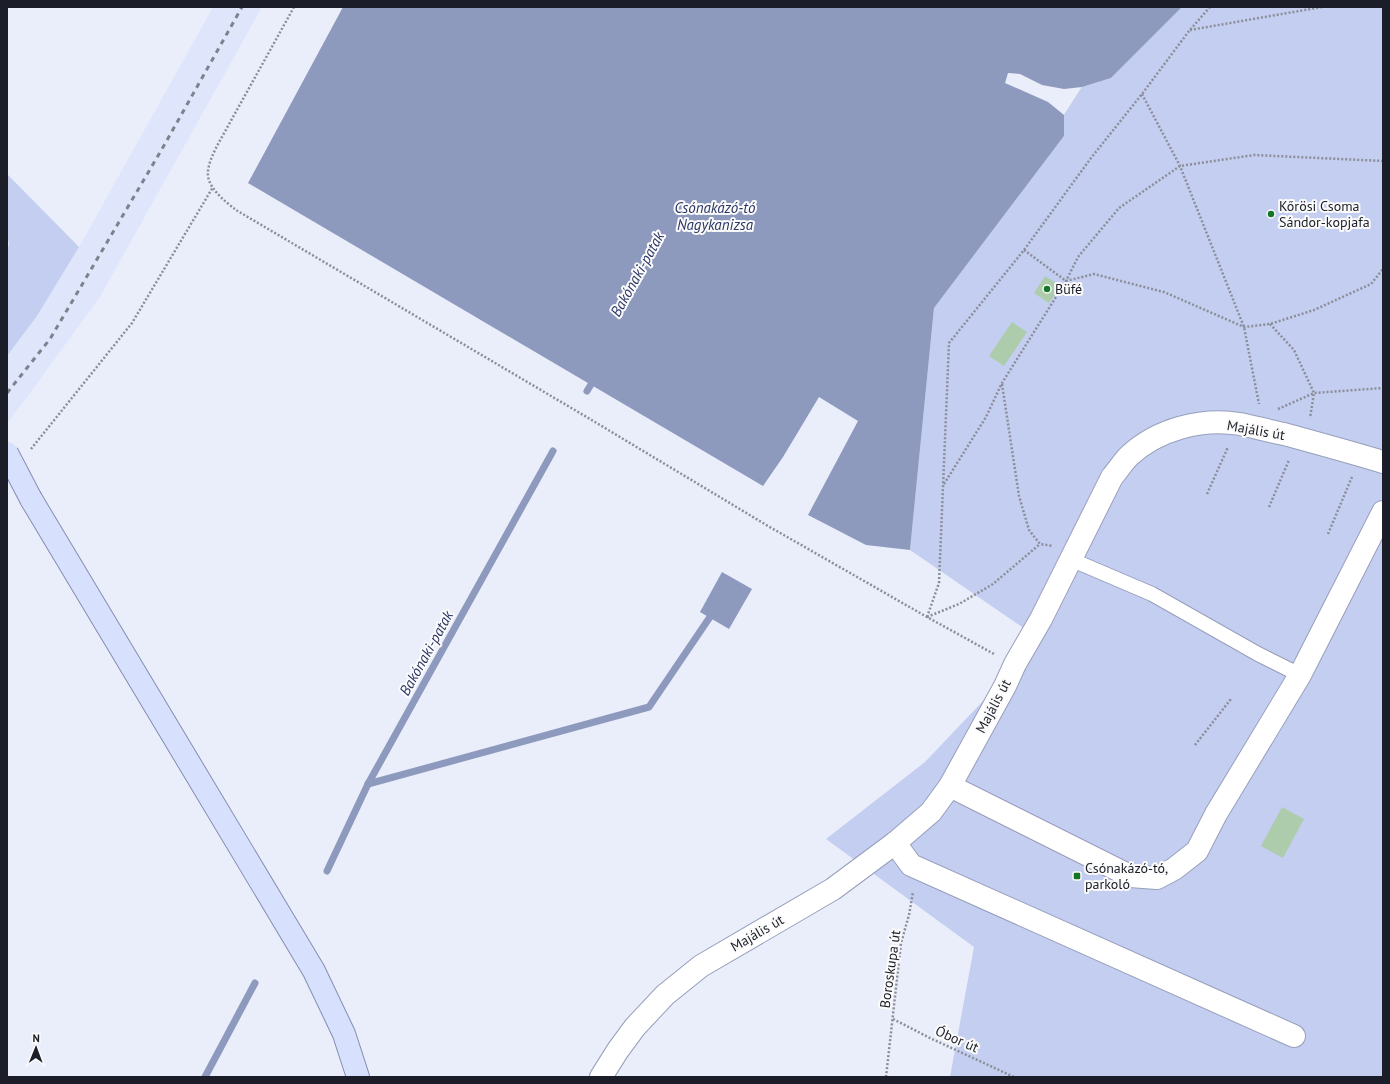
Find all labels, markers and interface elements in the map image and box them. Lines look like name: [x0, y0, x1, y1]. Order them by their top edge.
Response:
place label: Kőrösi Csoma Sándor-kopjafa: [1279, 197, 1370, 231]
water label: Csónakázó-tó Nagykanizsa: [675, 198, 755, 234]
marker: Kőrösi Csoma Sándor-kopjafa: [1266, 209, 1276, 219]
water label: Bakónaki-patak: [606, 227, 669, 320]
place label: Büfé: [1055, 280, 1082, 298]
marker: Büfé: [1042, 284, 1052, 294]
street label: Majális út: [1226, 416, 1287, 444]
water label: Bakónaki-patak: [395, 606, 458, 699]
street label: Majális út: [971, 676, 1015, 736]
place label: Csónakázó-tó, parkoló: [1085, 859, 1168, 893]
marker: Csónakázó-tó, parkoló: [1072, 871, 1082, 881]
street label: Majális út: [727, 910, 787, 955]
street label: Boroskupa út: [876, 929, 904, 1009]
street label: Óbor út: [933, 1022, 982, 1057]
north arrow: [16, 1028, 56, 1068]
text: N: [32, 1031, 40, 1045]

